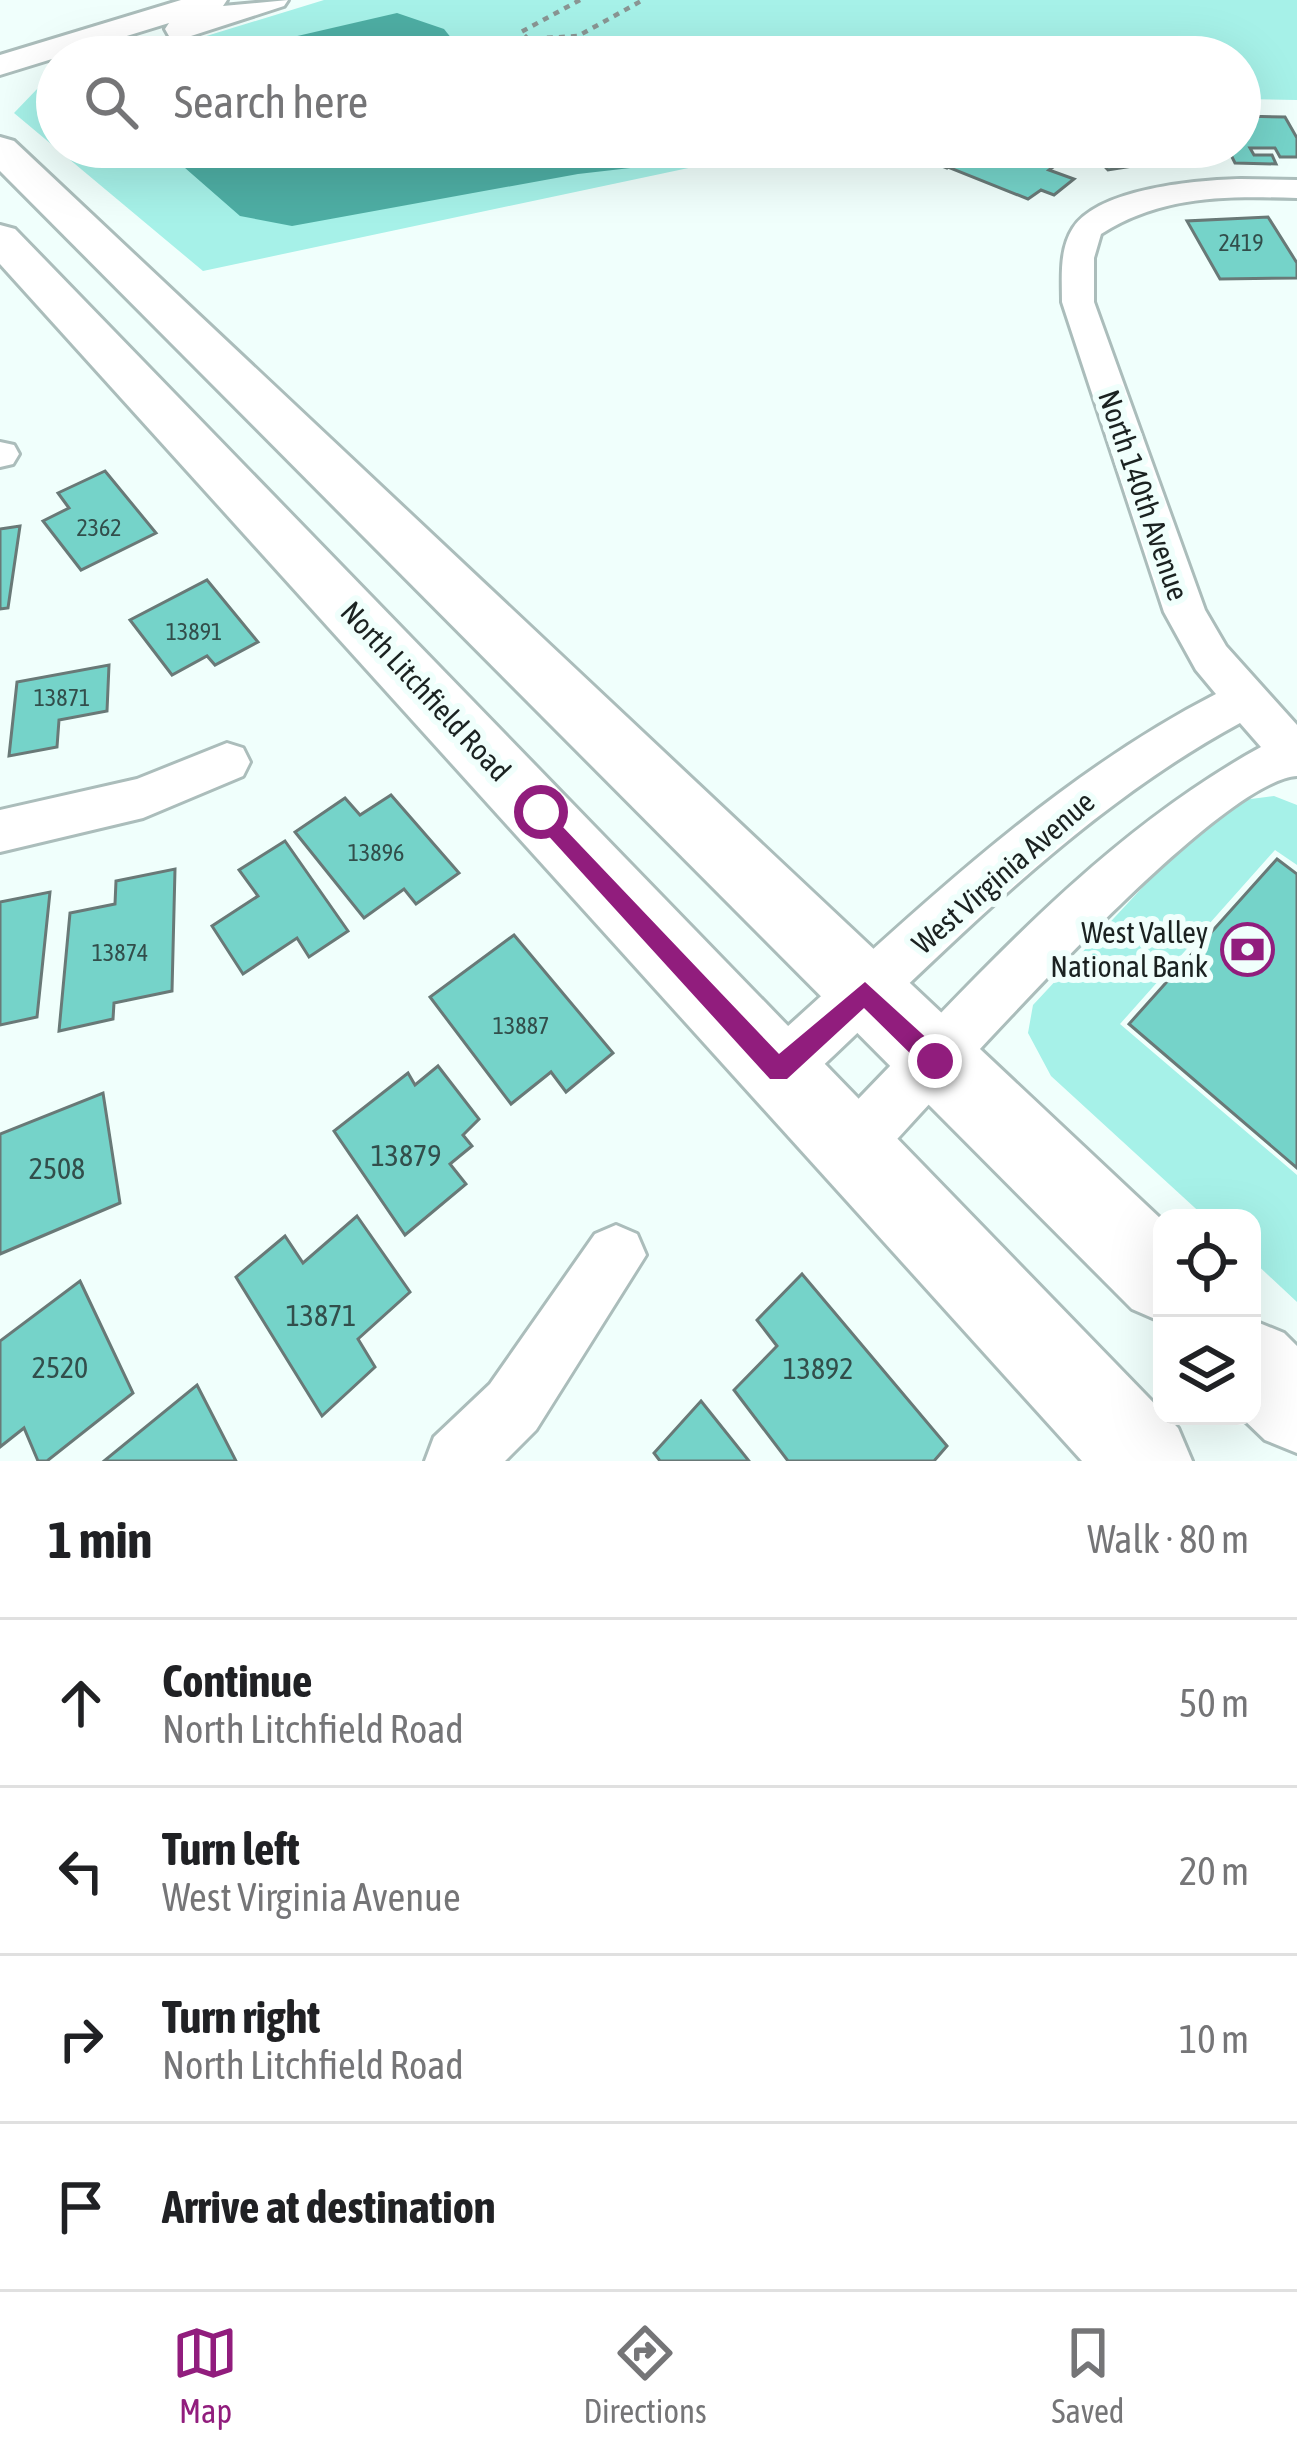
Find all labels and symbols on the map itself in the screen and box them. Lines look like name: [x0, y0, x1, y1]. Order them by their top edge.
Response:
house number: 2419: [1218, 229, 1264, 256]
street label: North 140th Avenue: [1092, 385, 1196, 605]
house number: 2362: [76, 514, 122, 541]
street label: North Litchfield Road: [334, 594, 518, 788]
house number: 13891: [166, 618, 222, 645]
house number: 13871: [34, 684, 90, 711]
street label: West Virginia Avenue: [905, 784, 1101, 960]
route start: [514, 785, 568, 839]
house number: 13896: [348, 839, 404, 866]
place label: West Valley National Bank: [1050, 915, 1208, 983]
bank icon: West Valley National Bank: [1219, 921, 1275, 977]
house number: 13874: [92, 939, 148, 966]
house number: 13887: [493, 1012, 549, 1039]
route end: [908, 1034, 962, 1088]
house number: 13879: [371, 1138, 441, 1172]
house number: 2508: [29, 1151, 85, 1185]
house number: 13871: [286, 1298, 356, 1332]
house number: 2520: [32, 1350, 88, 1384]
house number: 13892: [783, 1351, 853, 1385]

